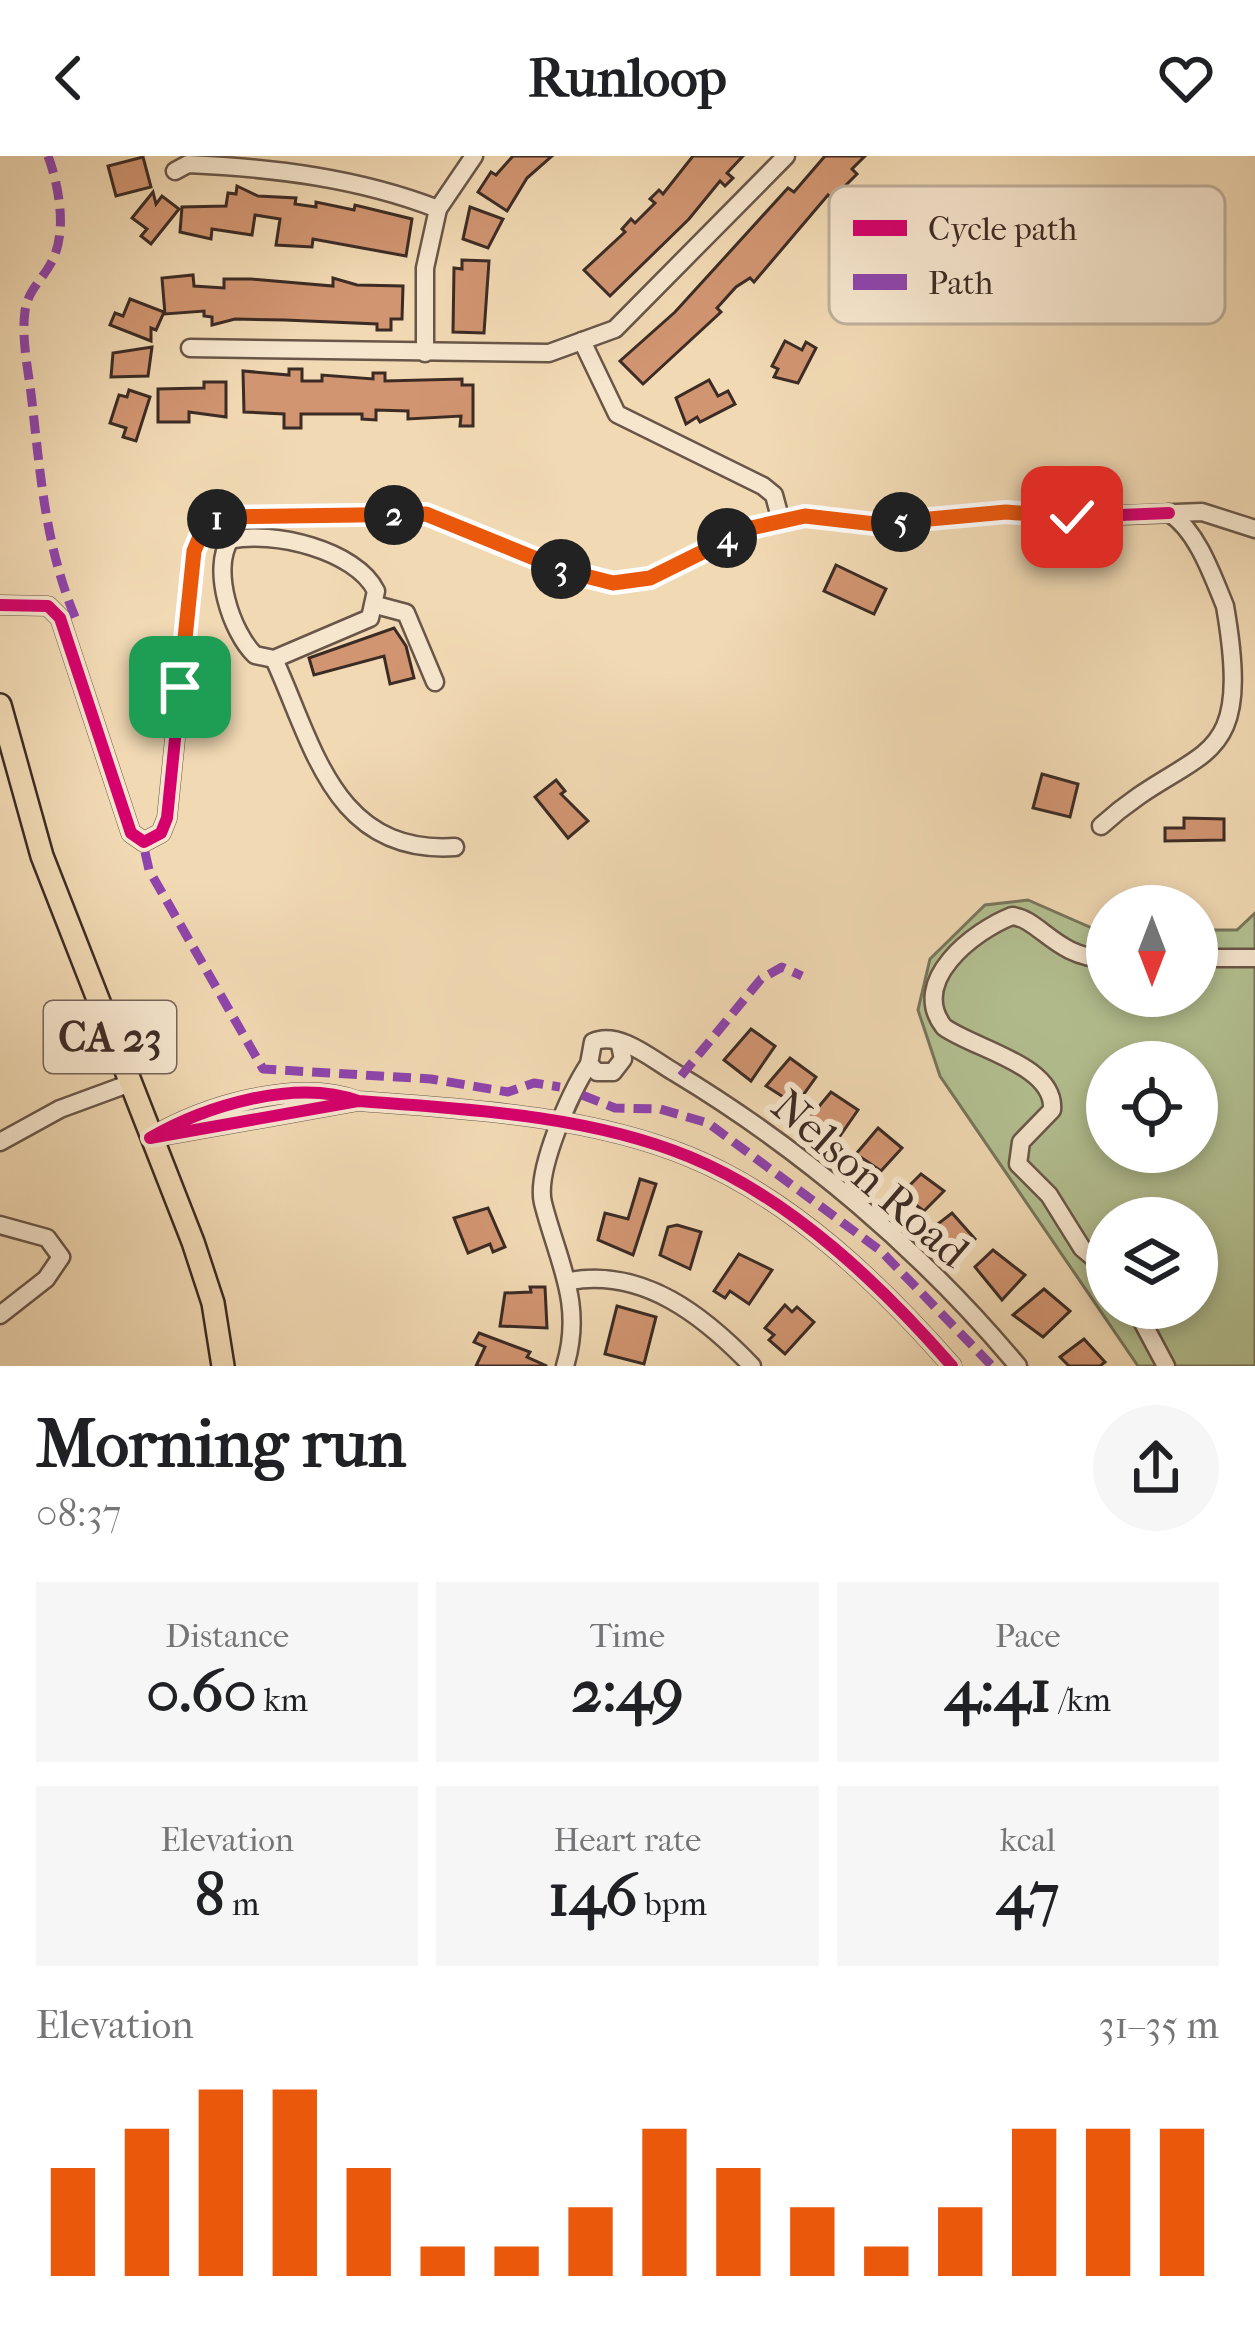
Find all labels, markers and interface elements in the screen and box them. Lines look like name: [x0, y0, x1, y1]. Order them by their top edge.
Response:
icon: back: [36, 45, 102, 111]
icon: heart: [1153, 45, 1219, 111]
text: Runloop: [528, 47, 727, 110]
legend: [829, 186, 1225, 324]
text: Cycle path: [928, 210, 1078, 249]
text: Path: [928, 264, 994, 303]
pin: [1021, 466, 1123, 568]
icon: check: [1039, 484, 1105, 550]
pin: 2: [364, 485, 424, 545]
pin: 1: [187, 489, 247, 549]
pin: 5: [871, 492, 931, 552]
text: 2: [386, 495, 402, 534]
text: 1: [211, 499, 223, 538]
text: 5: [894, 502, 908, 541]
pin: 4: [697, 508, 757, 568]
text: 4: [717, 518, 737, 557]
pin: 3: [531, 539, 591, 599]
text: 3: [554, 549, 568, 588]
pin: [129, 636, 231, 738]
icon: arrive: [147, 654, 213, 720]
north arrow: [1086, 885, 1218, 1017]
map controls: [1086, 885, 1218, 1329]
road number: CA 23: [44, 1001, 176, 1073]
button: locate: [1086, 1041, 1218, 1173]
street label: Nelson Road: [761, 1079, 979, 1279]
button: layers: [1086, 1197, 1218, 1329]
button: share: [1093, 1405, 1219, 1531]
text: Morning run: [36, 1406, 406, 1483]
text: 08:37: [36, 1490, 121, 1536]
text: Distance: [165, 1617, 289, 1656]
text: Time: [590, 1617, 665, 1656]
text: Pace: [995, 1617, 1061, 1656]
text: 0.60: [146, 1656, 257, 1727]
text: 2:49: [571, 1656, 684, 1727]
text: 4:41: [945, 1656, 1051, 1727]
text: km: [257, 1681, 308, 1720]
text: /km: [1051, 1681, 1111, 1720]
text: Elevation: [160, 1821, 294, 1860]
text: Heart rate: [554, 1821, 701, 1860]
text: kcal: [1000, 1821, 1056, 1860]
text: 8: [195, 1860, 225, 1931]
text: 146: [548, 1860, 637, 1931]
text: 47: [996, 1860, 1059, 1931]
text: m: [225, 1885, 260, 1924]
text: bpm: [637, 1885, 707, 1924]
text: Elevation: [36, 2002, 194, 2048]
text: 31–35 m: [1098, 2002, 1219, 2048]

